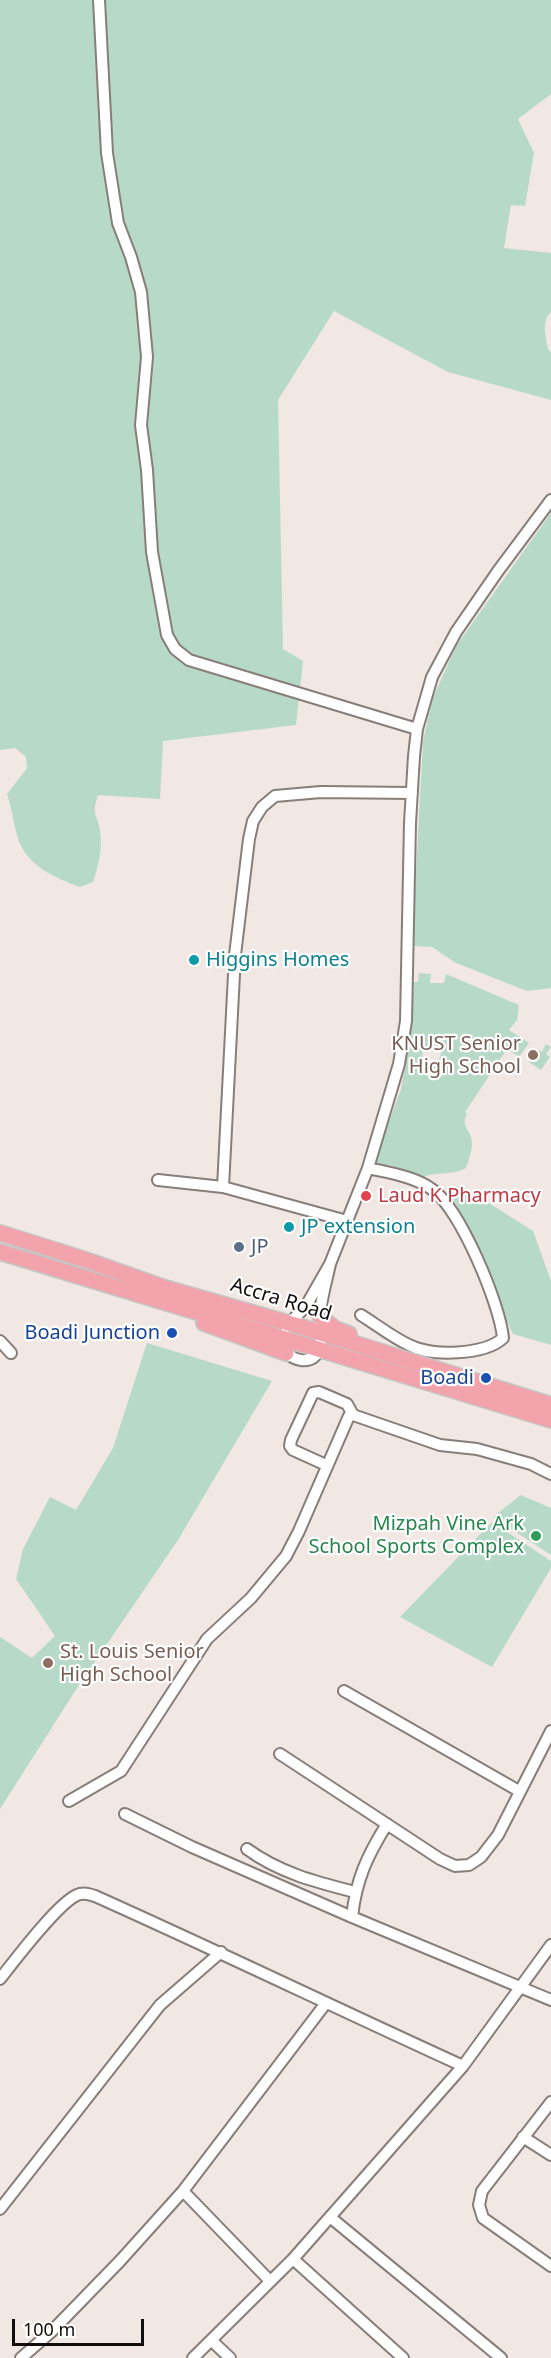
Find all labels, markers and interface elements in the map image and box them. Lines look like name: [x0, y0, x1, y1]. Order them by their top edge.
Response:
place label: Higgins Homes: [206, 948, 349, 972]
marker: Higgins Homes: [187, 953, 201, 967]
place label: KNUST Senior High School: [391, 1032, 521, 1079]
marker: KNUST Senior High School: [526, 1048, 540, 1062]
place label: Laud K Pharmacy: [378, 1184, 541, 1208]
marker: Laud K Pharmacy: [359, 1189, 373, 1203]
place label: JP extension: [301, 1215, 415, 1239]
marker: JP extension: [282, 1220, 296, 1234]
place label: JP: [251, 1235, 269, 1259]
marker: JP: [232, 1240, 246, 1254]
street label: Accra Road: [228, 1273, 334, 1327]
place label: Boadi Junction: [24, 1321, 160, 1345]
marker: Boadi Junction: [165, 1326, 179, 1340]
place label: Boadi: [420, 1366, 474, 1390]
marker: Boadi: [479, 1371, 493, 1385]
place label: Mizpah Vine Ark School Sports Complex: [309, 1512, 524, 1559]
marker: Mizpah Vine Ark School Sports Complex: [529, 1529, 543, 1543]
place label: St. Louis Senior High School: [60, 1640, 204, 1687]
marker: St. Louis Senior High School: [41, 1656, 55, 1670]
scale bar: [15, 2307, 147, 2345]
text: 100 m: [23, 2317, 75, 2341]

